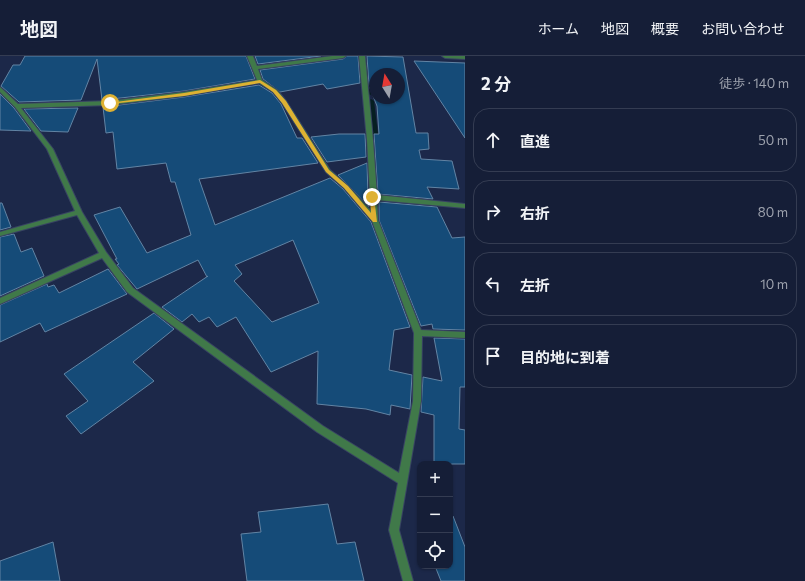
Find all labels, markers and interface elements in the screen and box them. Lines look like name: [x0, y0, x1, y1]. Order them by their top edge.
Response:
text: 地図: [20, 17, 58, 40]
text: ホーム: [537, 20, 579, 37]
text: 地図: [601, 20, 629, 37]
text: 概要: [651, 20, 679, 37]
text: お問い合わせ: [701, 20, 785, 37]
north arrow: [369, 68, 405, 104]
text: 2 分: [481, 73, 511, 94]
text: 徒歩 · 140 m: [719, 75, 789, 91]
route start: [101, 94, 119, 112]
icon: ahead: [482, 129, 504, 151]
text: 直進: [520, 132, 550, 150]
text: 50 m: [758, 132, 788, 148]
route end: [363, 188, 381, 206]
icon: right: [482, 201, 504, 223]
text: 右折: [520, 204, 550, 222]
text: 80 m: [758, 204, 788, 220]
icon: left: [482, 273, 504, 295]
text: 左折: [520, 276, 550, 294]
text: 10 m: [760, 276, 788, 292]
icon: arrive: [482, 345, 504, 367]
text: 目的地に到着: [520, 348, 610, 366]
map controls: [417, 461, 453, 569]
button: +: [417, 461, 453, 497]
button: −: [417, 497, 453, 533]
button: locate: [417, 533, 453, 569]

